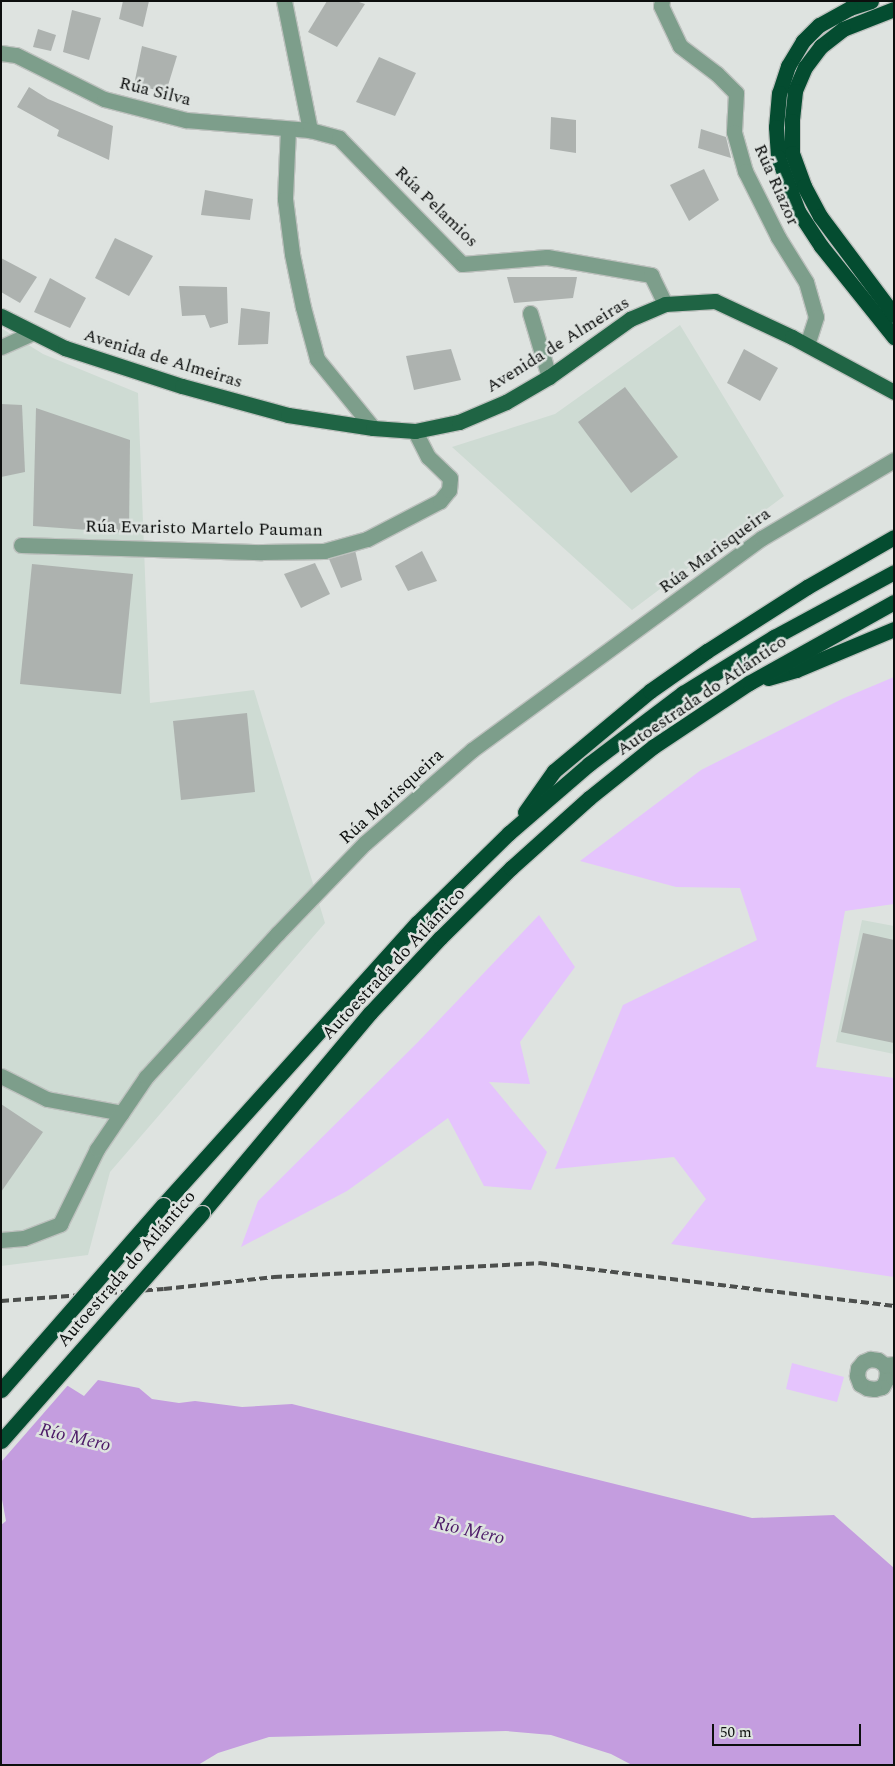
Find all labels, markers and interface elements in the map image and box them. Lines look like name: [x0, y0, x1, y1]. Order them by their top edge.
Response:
street label: Rúa Silva: [117, 73, 193, 111]
street label: Rúa Riazor: [748, 141, 804, 229]
street label: Rúa Pelamios: [390, 162, 482, 252]
street label: Avenida de Almeiras: [482, 292, 634, 398]
street label: Avenida de Almeiras: [81, 325, 245, 393]
street label: Rúa Marisqueira: [655, 503, 775, 599]
street label: Rúa Evaristo Martelo Pauman: [85, 516, 323, 542]
street label: Autoestrada do Atlántico: [613, 631, 791, 761]
street label: Rúa Marisqueira: [336, 745, 448, 849]
street label: Autoestrada do Atlántico: [318, 883, 470, 1045]
street label: Autoestrada do Atlántico: [53, 1186, 201, 1352]
water label: Río Mero: [37, 1419, 113, 1457]
water label: Río Mero: [431, 1512, 507, 1550]
scale bar: [715, 1714, 864, 1746]
text: 50 m: [720, 1721, 752, 1744]

